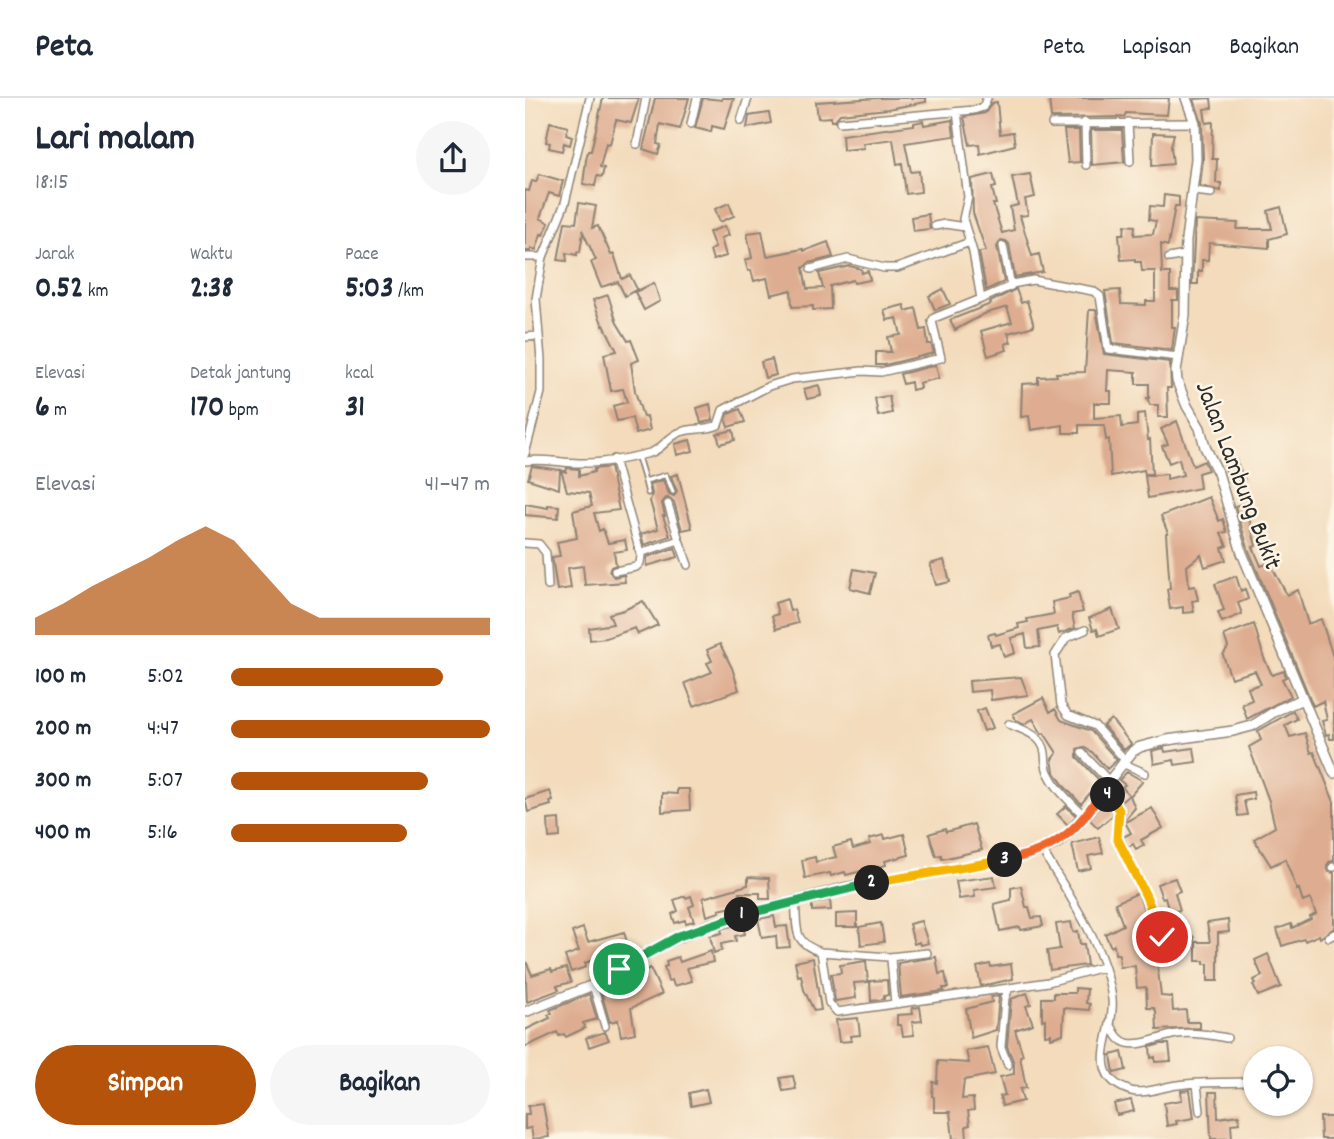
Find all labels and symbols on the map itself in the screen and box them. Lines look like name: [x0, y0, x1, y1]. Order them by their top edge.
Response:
street label: Jalan Lambung Bukit: [1184, 376, 1290, 576]
pin: 4: [1091, 778, 1125, 812]
pin: 3: [987, 842, 1023, 878]
pin: 2: [855, 866, 889, 900]
pin: 1: [725, 898, 759, 932]
pin: [1132, 907, 1192, 967]
pin: [589, 939, 649, 999]

